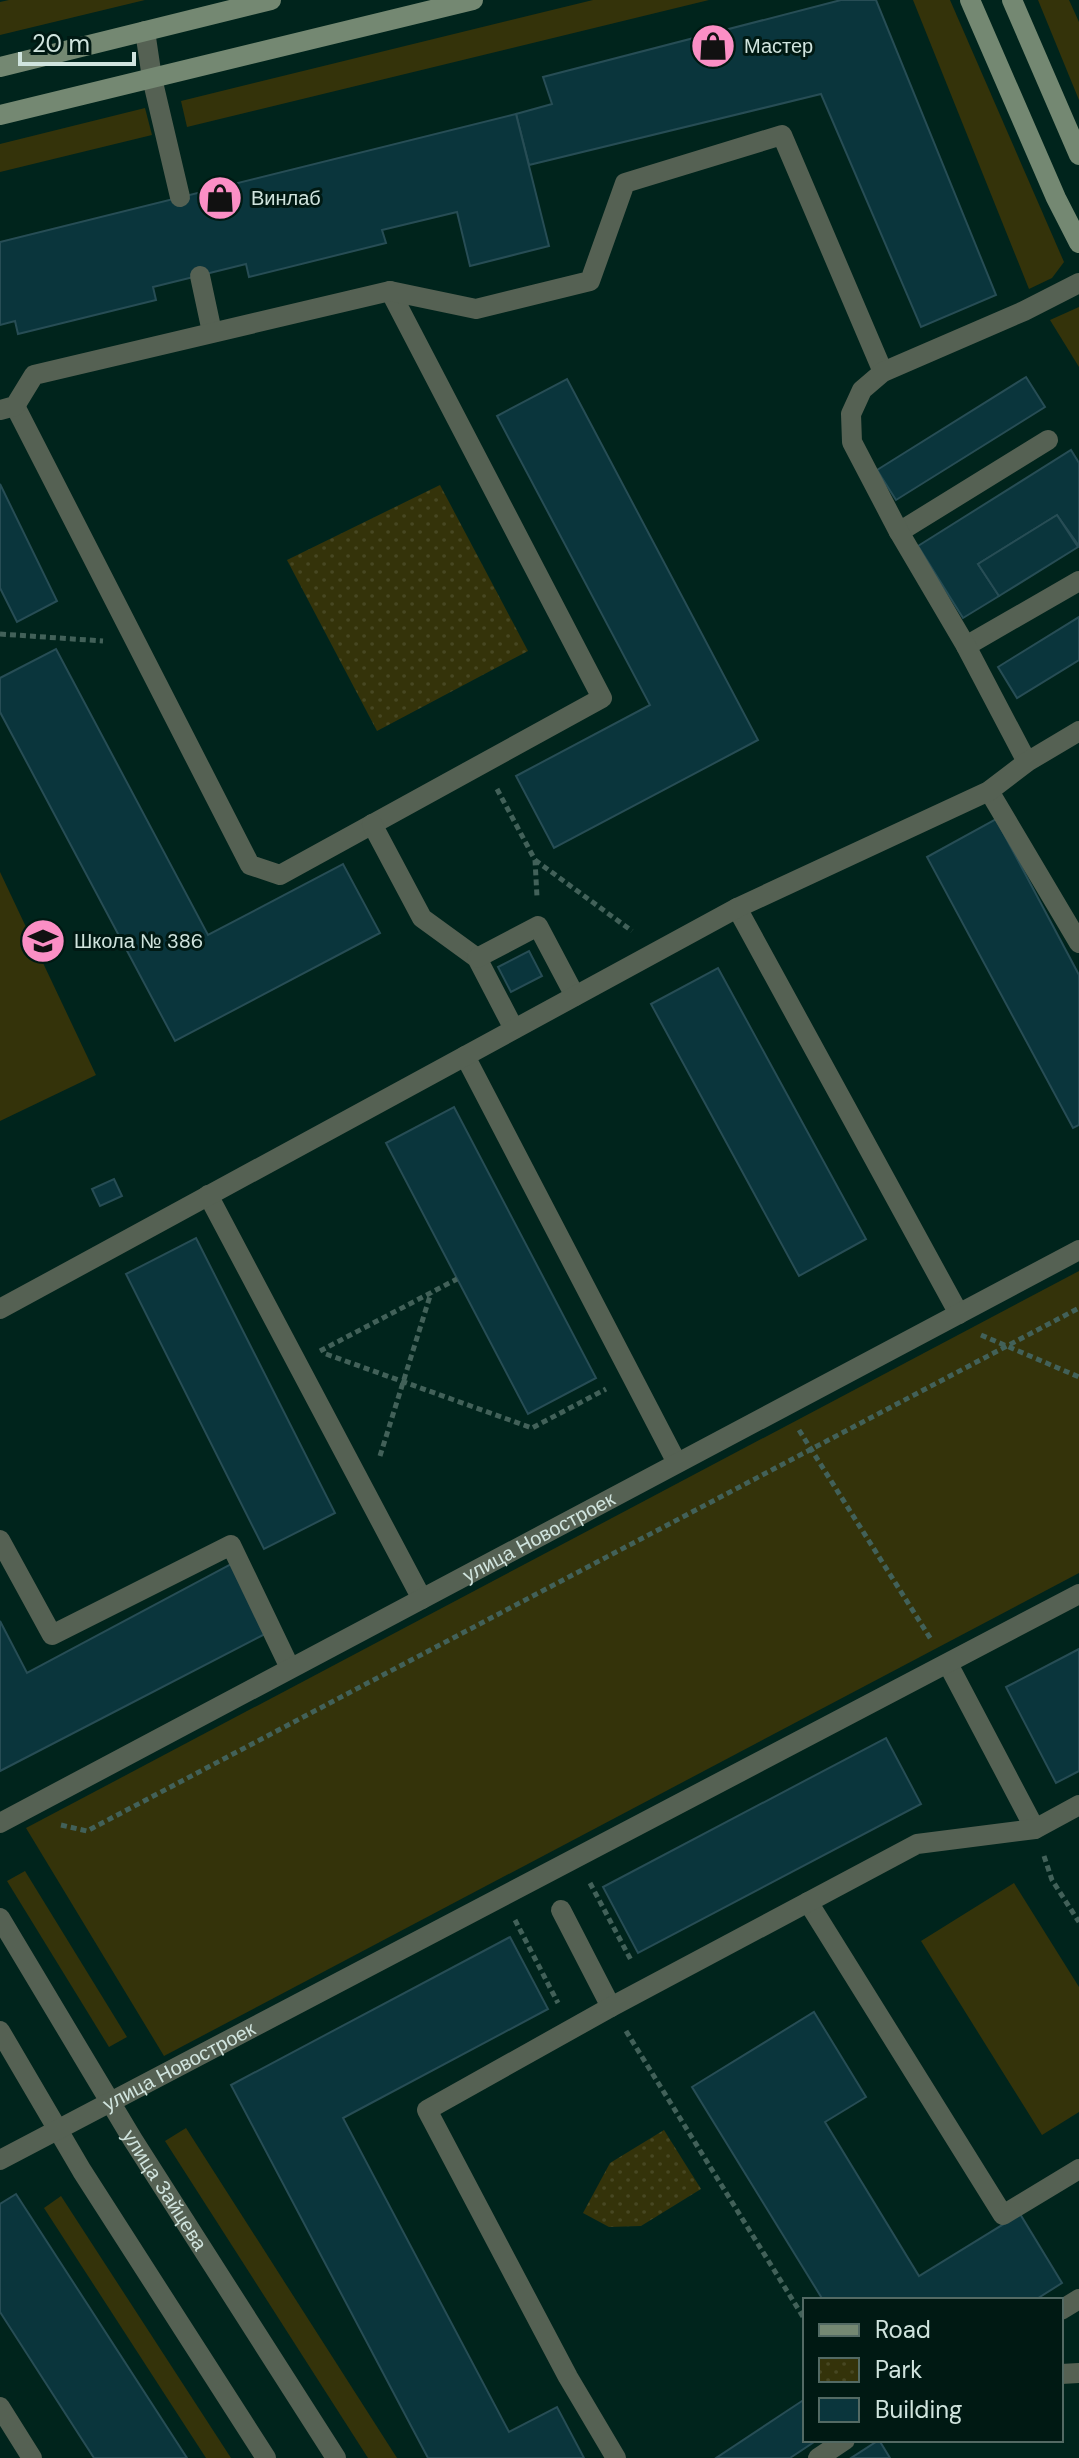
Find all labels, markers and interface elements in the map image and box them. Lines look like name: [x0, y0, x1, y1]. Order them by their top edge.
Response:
scale bar: [20, 16, 134, 66]
shop icon: Мастер: [689, 22, 737, 70]
text: 20 m: [32, 28, 90, 59]
place label: Мастер: [744, 33, 813, 59]
shop icon: Винлаб: [196, 174, 244, 222]
place label: Винлаб: [251, 185, 321, 211]
school or university icon: Школа № 386: [19, 917, 67, 965]
place label: Школа № 386: [74, 928, 203, 954]
street label: улица Новостроек: [458, 1486, 620, 1588]
street label: улица Новостроек: [98, 2015, 260, 2117]
street label: улица Зайцева: [117, 2125, 214, 2256]
legend: [803, 2298, 1063, 2442]
text: Road: [875, 2314, 931, 2345]
text: Park: [875, 2354, 922, 2385]
text: Building: [875, 2394, 962, 2425]

